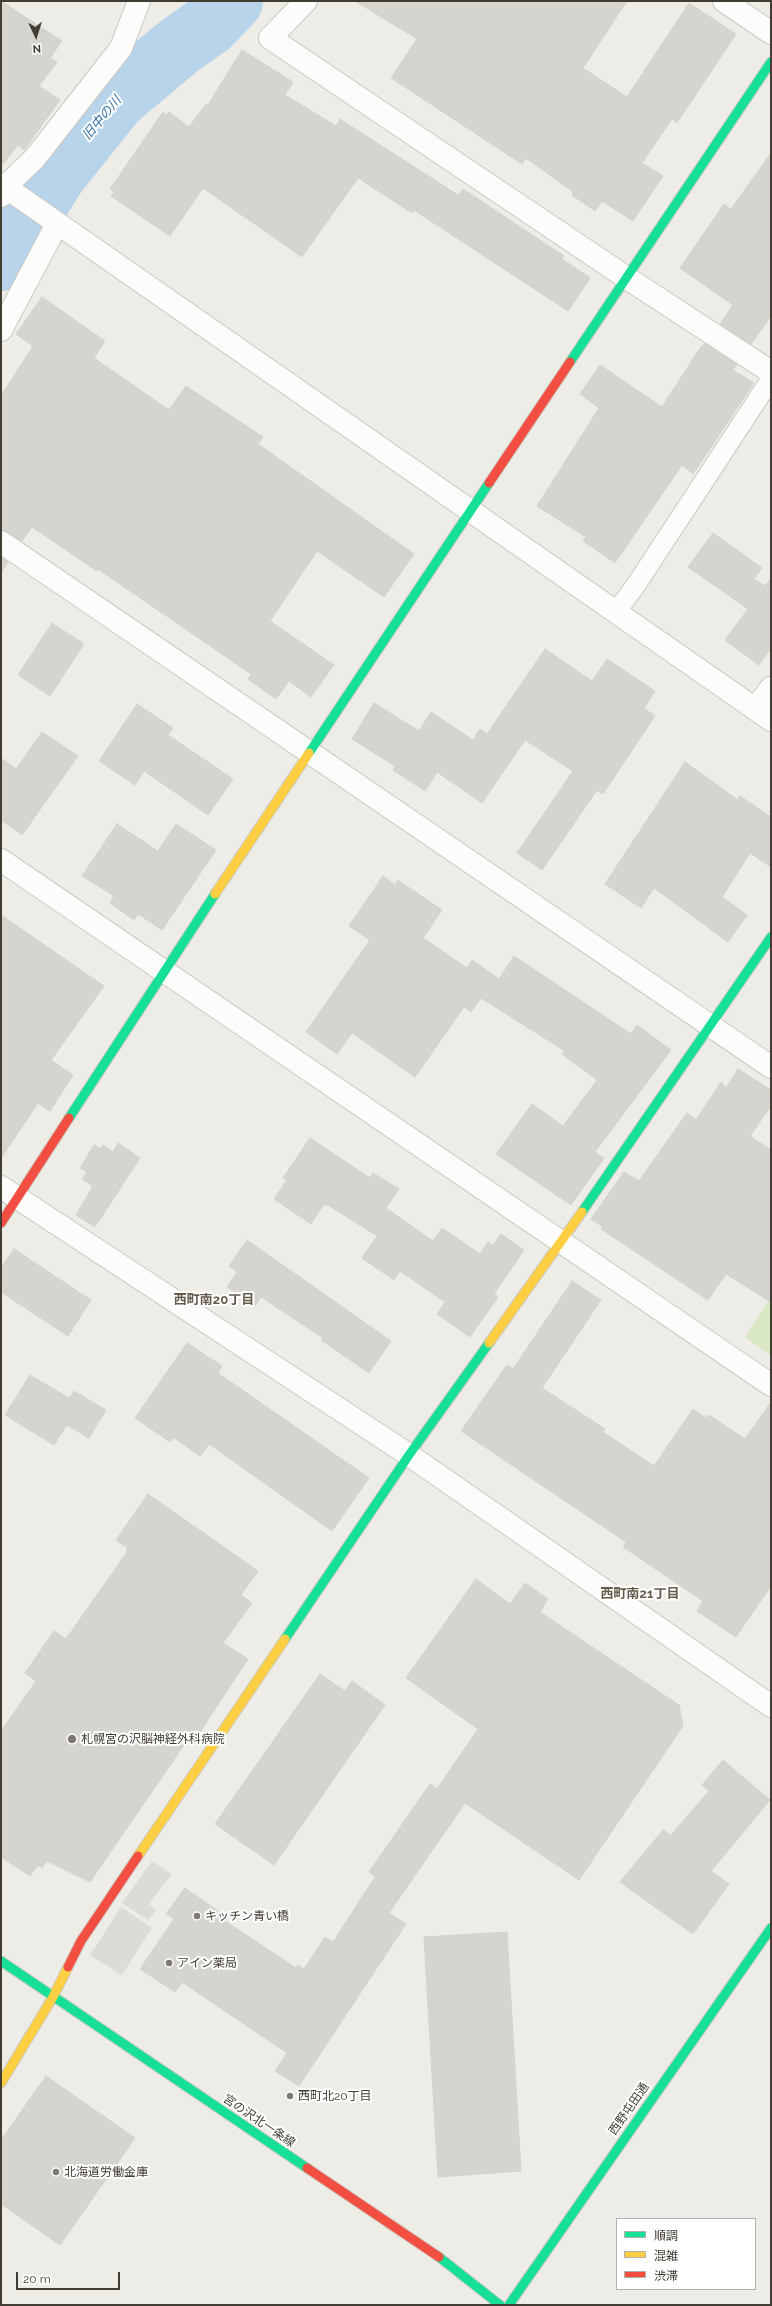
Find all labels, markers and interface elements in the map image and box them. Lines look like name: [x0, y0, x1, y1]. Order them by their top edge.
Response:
north arrow: [16, 16, 56, 56]
text: N: [32, 42, 42, 55]
water label: 旧中の川: [79, 93, 125, 143]
district label: 西町南20丁目: [174, 1292, 254, 1308]
district label: 西町南21丁目: [601, 1586, 679, 1602]
place label: 札幌宮の沢脳神経外科病院: [81, 1732, 225, 1746]
marker: 札幌宮の沢脳神経外科病院: [66, 1733, 78, 1745]
place label: キッチン青い橋: [205, 1909, 289, 1923]
marker: キッチン青い橋: [192, 1911, 202, 1921]
place label: アイン薬局: [177, 1956, 237, 1970]
marker: アイン薬局: [164, 1958, 174, 1968]
street label: 西野屯田通: [606, 2080, 652, 2138]
place label: 西町北20丁目: [298, 2089, 372, 2103]
marker: 西町北20丁目: [285, 2091, 295, 2101]
street label: 宮の沢北一条線: [220, 2092, 298, 2150]
place label: 北海道労働金庫: [64, 2165, 148, 2179]
marker: 北海道労働金庫: [51, 2167, 61, 2177]
legend: [616, 2218, 756, 2290]
text: 順調: [654, 2229, 678, 2243]
text: 混雑: [654, 2249, 678, 2263]
scale bar: [18, 2264, 122, 2290]
text: 渋滞: [654, 2269, 678, 2283]
text: 20 m: [23, 2272, 51, 2286]

